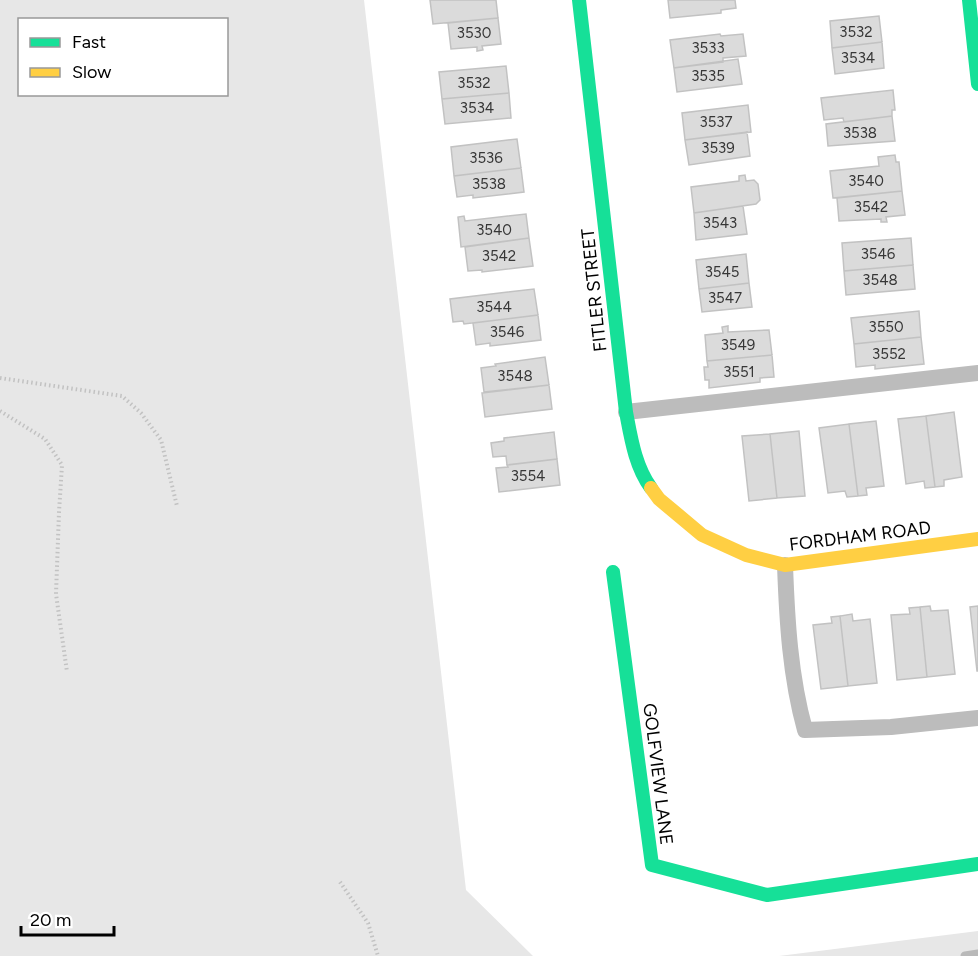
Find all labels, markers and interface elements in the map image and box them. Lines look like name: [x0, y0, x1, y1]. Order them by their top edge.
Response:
legend: [18, 18, 228, 96]
house number: 3532: [839, 23, 873, 41]
house number: 3530: [457, 24, 491, 42]
text: Fast: [72, 31, 106, 53]
house number: 3533: [691, 39, 725, 57]
house number: 3534: [841, 49, 875, 67]
text: Slow: [72, 61, 111, 83]
house number: 3535: [691, 67, 725, 85]
house number: 3532: [457, 74, 491, 92]
house number: 3534: [460, 99, 494, 117]
house number: 3537: [699, 113, 733, 131]
house number: 3538: [843, 124, 877, 142]
house number: 3539: [701, 139, 735, 157]
house number: 3536: [469, 149, 503, 167]
house number: 3540: [848, 172, 884, 190]
house number: 3538: [472, 175, 506, 193]
house number: 3542: [854, 198, 888, 216]
house number: 3543: [703, 214, 737, 232]
house number: 3540: [476, 221, 512, 239]
street label: FITLER STREET: [577, 227, 611, 353]
house number: 3546: [861, 245, 896, 263]
house number: 3542: [482, 247, 516, 265]
house number: 3545: [705, 263, 739, 281]
house number: 3548: [862, 271, 898, 289]
house number: 3547: [708, 289, 742, 307]
house number: 3544: [476, 298, 512, 316]
house number: 3550: [868, 318, 904, 336]
house number: 3546: [490, 323, 525, 341]
house number: 3549: [721, 336, 755, 354]
house number: 3552: [872, 345, 906, 363]
house number: 3551: [723, 363, 755, 381]
house number: 3548: [497, 367, 533, 385]
house number: 3554: [511, 467, 545, 485]
street label: FORDHAM ROAD: [788, 516, 932, 556]
street label: GOLFVIEW LANE: [638, 702, 678, 846]
scale bar: [21, 899, 114, 937]
text: 20 m: [30, 909, 71, 931]

